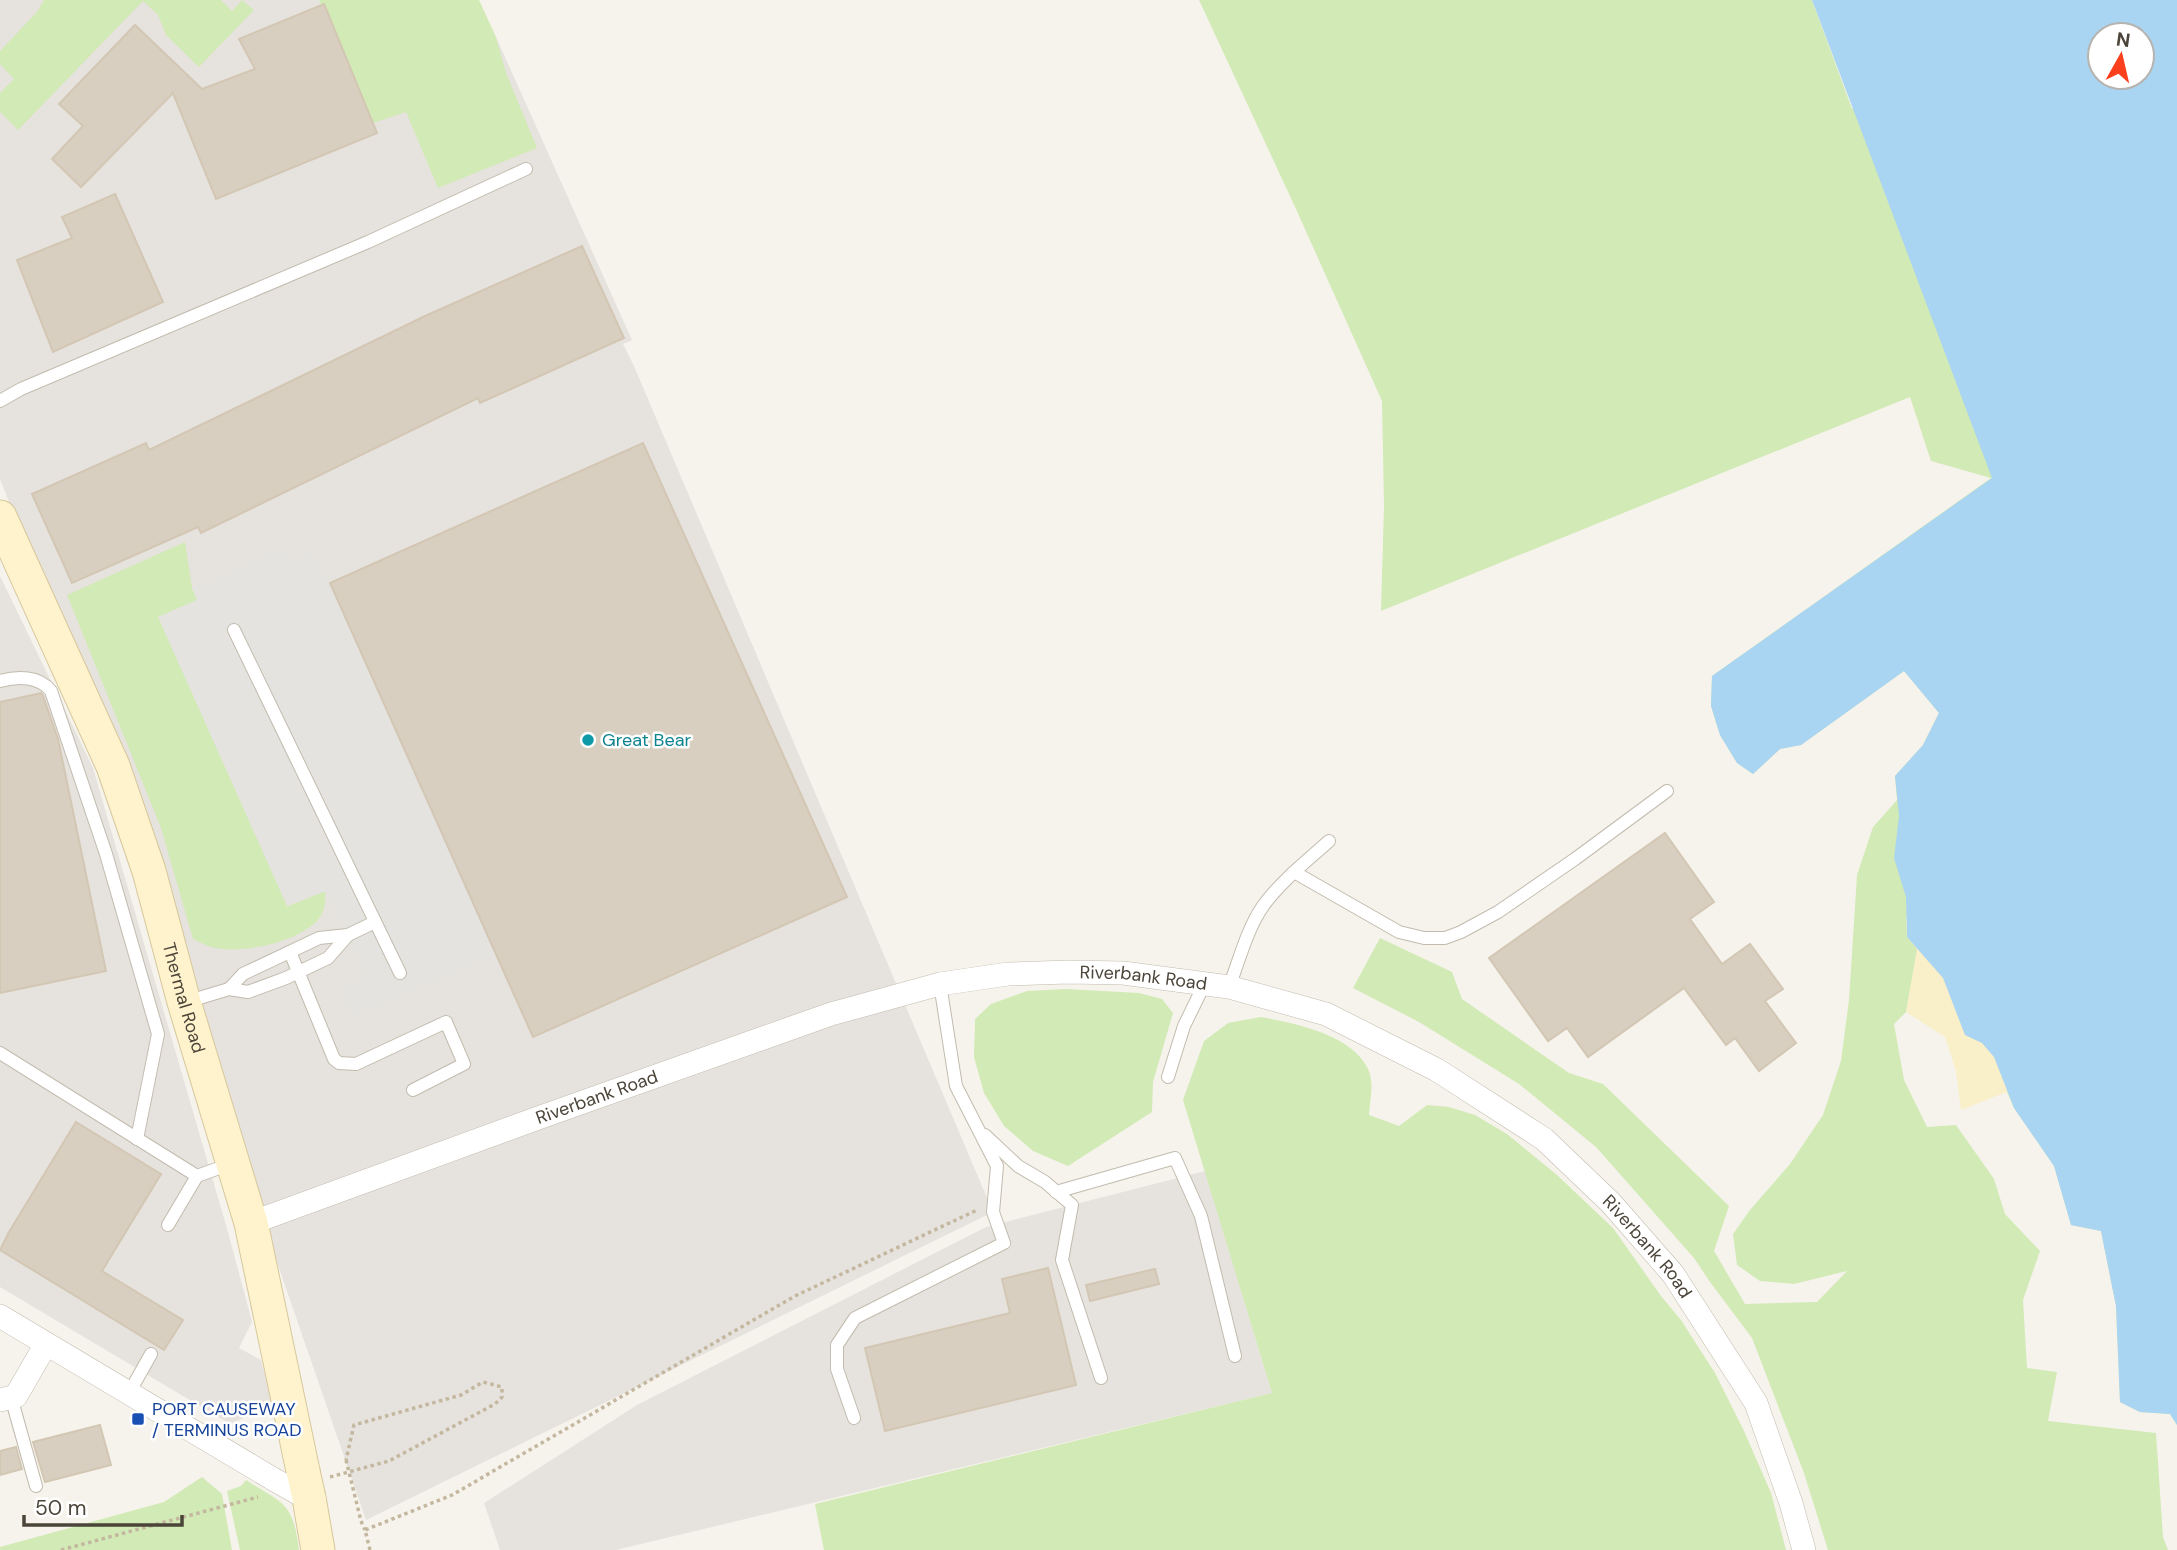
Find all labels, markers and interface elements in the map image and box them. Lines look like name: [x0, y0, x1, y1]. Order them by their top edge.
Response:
north arrow: [2086, 21, 2156, 91]
text: N: [2115, 26, 2132, 53]
place label: Great Bear: [602, 728, 691, 752]
marker: Great Bear: [580, 732, 596, 748]
street label: Thermal Road: [157, 940, 211, 1056]
street label: Riverbank Road: [1079, 960, 1209, 996]
street label: Riverbank Road: [532, 1064, 661, 1130]
street label: Riverbank Road: [1597, 1189, 1697, 1303]
place label: PORT CAUSEWAY / TERMINUS ROAD: [152, 1397, 302, 1442]
marker: PORT CAUSEWAY / TERMINUS ROAD: [130, 1411, 146, 1427]
scale bar: [24, 1484, 182, 1528]
text: 50 m: [35, 1494, 86, 1522]

